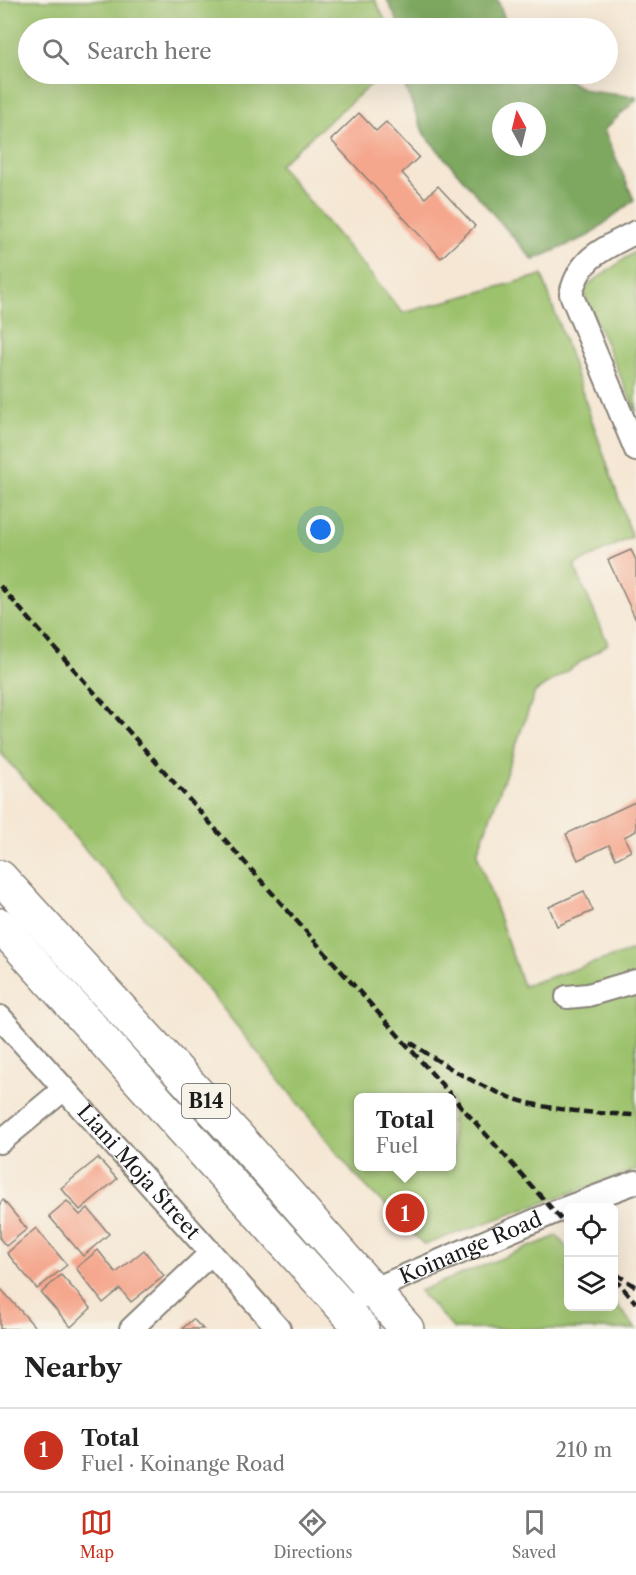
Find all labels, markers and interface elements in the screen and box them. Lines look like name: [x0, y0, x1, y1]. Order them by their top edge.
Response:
search box: [18, 18, 618, 84]
icon: search: [39, 35, 72, 68]
text: Search here: [87, 38, 212, 65]
north arrow: [492, 102, 546, 156]
your location: [306, 515, 335, 544]
road number: B14: [182, 1084, 230, 1118]
popup: [354, 1093, 456, 1171]
street label: Liani Moja Street: [72, 1099, 206, 1245]
text: Total: [376, 1107, 434, 1134]
text: Fuel: [376, 1134, 418, 1158]
pin: 1: [386, 1190, 424, 1236]
map controls: [564, 1203, 618, 1311]
button: locate: [564, 1203, 618, 1257]
street label: Koinange Road: [395, 1206, 546, 1289]
button: layers: [564, 1257, 618, 1311]
text: Nearby: [24, 1352, 122, 1384]
text: Total: [81, 1425, 139, 1452]
text: 1: [39, 1438, 48, 1462]
text: 210 m: [555, 1438, 612, 1462]
text: Fuel · Koinange Road: [81, 1452, 285, 1476]
tab: Map: [80, 1506, 114, 1562]
tab: Directions: [273, 1506, 352, 1562]
tab: Saved: [512, 1506, 556, 1562]

